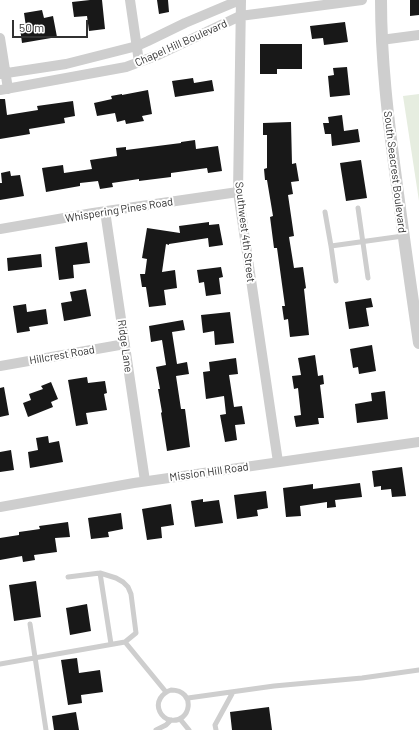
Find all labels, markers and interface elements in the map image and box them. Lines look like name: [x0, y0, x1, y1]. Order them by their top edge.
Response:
scale bar: [14, 12, 90, 38]
street label: Chapel Hill Boulevard: [133, 17, 229, 69]
text: 50 m: [19, 20, 44, 34]
street label: South Seacrest Boulevard: [381, 110, 409, 234]
street label: Southwest 4th Street: [232, 181, 258, 283]
street label: Whispering Pines Road: [64, 195, 174, 225]
street label: Ridge Lane: [115, 319, 135, 373]
street label: Hillcrest Road: [28, 343, 96, 367]
street label: Mission Hill Road: [169, 460, 249, 484]

